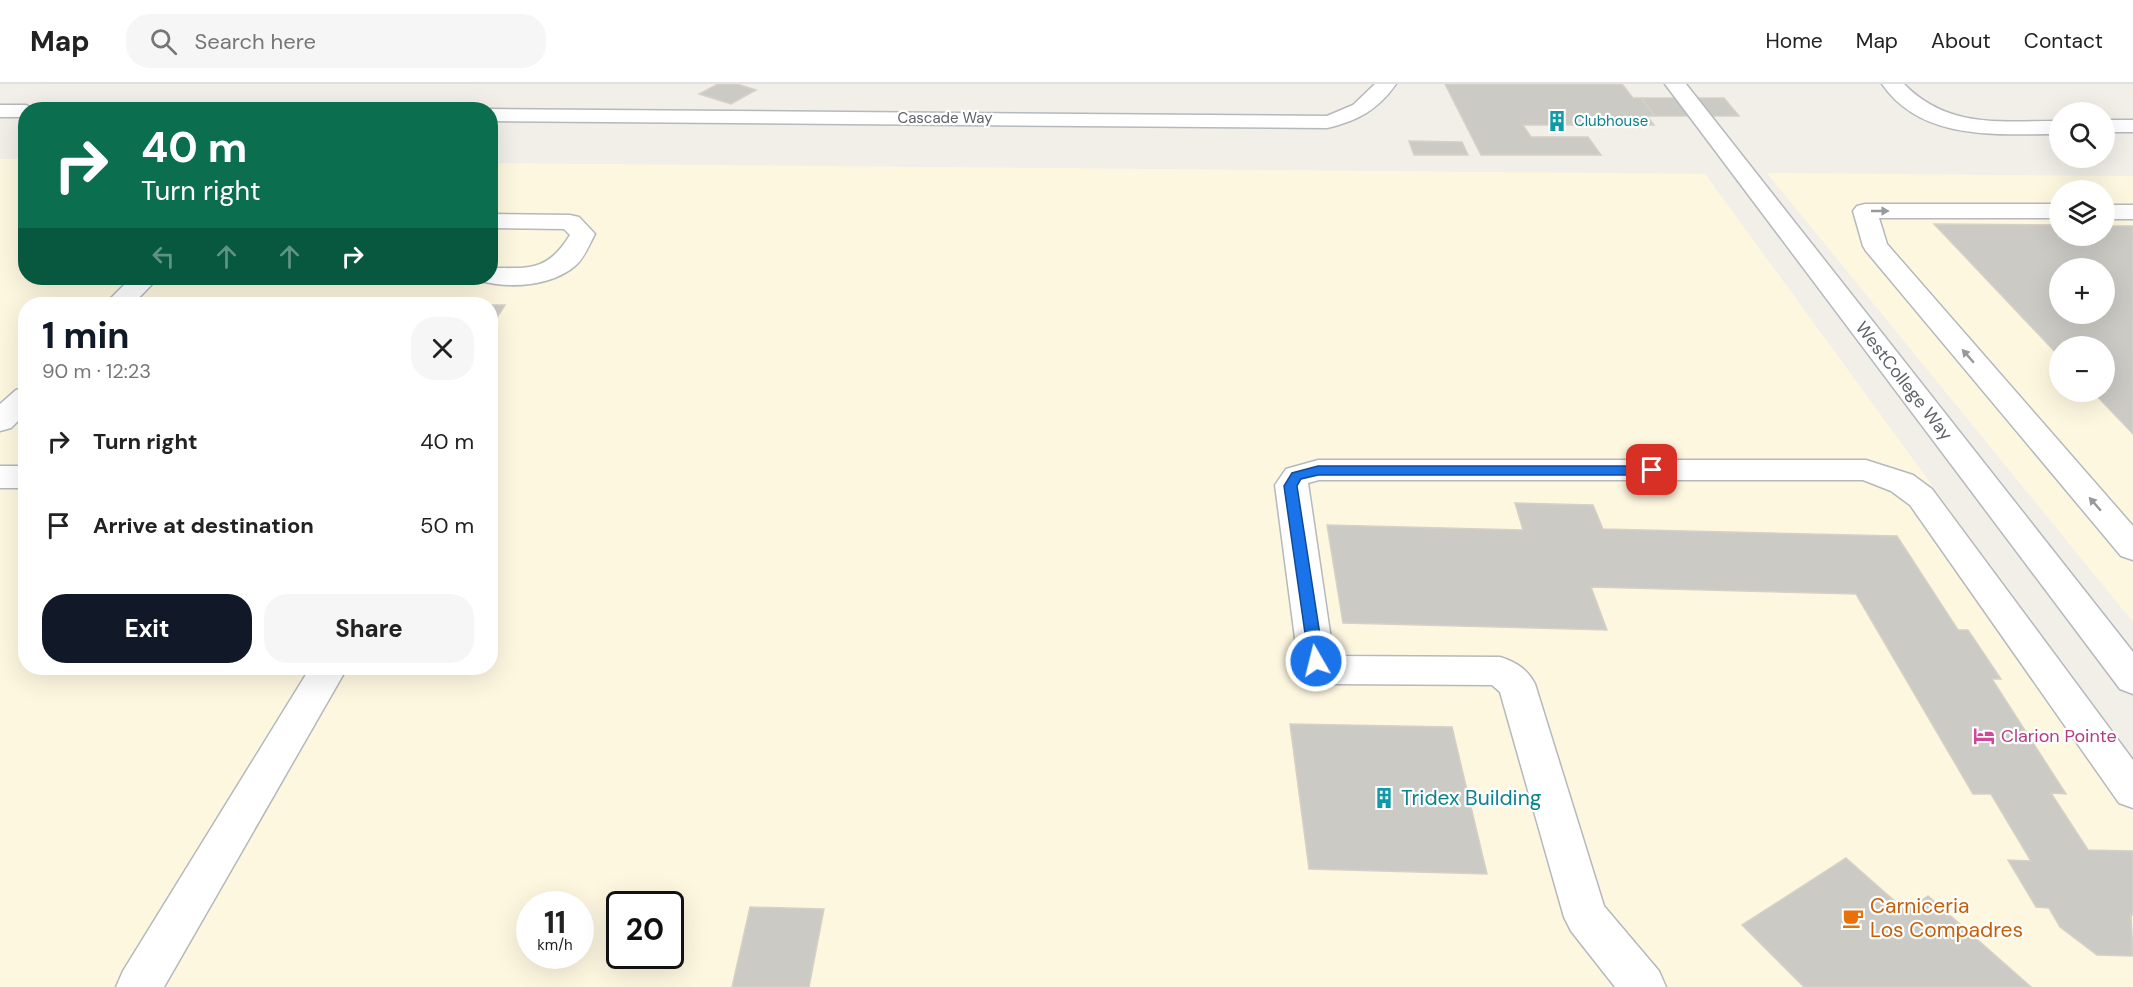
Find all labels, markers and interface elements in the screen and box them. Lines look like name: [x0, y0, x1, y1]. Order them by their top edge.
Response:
search box: [126, 14, 546, 68]
text: Map: [30, 23, 90, 60]
icon: search: [147, 25, 180, 58]
text: Search here: [195, 27, 316, 56]
text: Home: [1765, 27, 1823, 55]
text: Map: [1856, 27, 1898, 55]
text: About: [1931, 27, 1991, 55]
text: Contact: [2024, 27, 2103, 55]
map controls: [2049, 102, 2115, 402]
button: search: [2049, 102, 2115, 168]
street label: Cascade Way: [897, 108, 993, 128]
building icon: Clubhouse: [1545, 109, 1569, 133]
place label: Clubhouse: [1574, 111, 1648, 131]
text: 40 m: [141, 120, 247, 175]
icon: right: [42, 126, 120, 204]
text: Turn right: [141, 173, 261, 208]
button: layers: [2049, 180, 2115, 246]
one-way arrow: [1870, 206, 1889, 216]
icon: left: [147, 240, 180, 273]
icon: ahead: [210, 240, 243, 273]
icon: ahead: [273, 240, 306, 273]
icon: right: [336, 240, 369, 273]
button: +: [2049, 258, 2115, 324]
text: 1 min: [42, 312, 130, 359]
street label: WestCollege Way: [1850, 316, 1958, 446]
button: close: [411, 317, 474, 380]
button: −: [2049, 336, 2115, 402]
one-way arrow: [1962, 349, 1975, 364]
text: 90 m · 12:23: [42, 358, 151, 384]
icon: right: [42, 425, 75, 458]
text: Turn right: [93, 427, 198, 456]
text: 40 m: [420, 427, 474, 456]
pin: [1626, 444, 1677, 495]
icon: arrive: [1635, 453, 1668, 486]
one-way arrow: [2089, 497, 2102, 512]
icon: arrive: [42, 509, 75, 542]
text: Arrive at destination: [93, 511, 314, 540]
text: 50 m: [420, 511, 474, 540]
button: Exit: [42, 594, 252, 663]
button: Share: [264, 594, 474, 663]
position arrow: [1284, 629, 1348, 693]
hotel icon: Clarion Pointe: [1972, 724, 1996, 748]
place label: Clarion Pointe: [2001, 724, 2117, 748]
place label: Tridex Building: [1401, 784, 1542, 812]
building icon: Tridex Building: [1372, 786, 1396, 810]
speed limit sign: 20: [606, 891, 684, 969]
place label: Carniceria Los Compadres: [1870, 892, 2023, 944]
text: 11: [544, 903, 566, 942]
cafe icon: Carniceria Los Compadres: [1841, 906, 1865, 930]
text: km/h: [537, 935, 573, 955]

